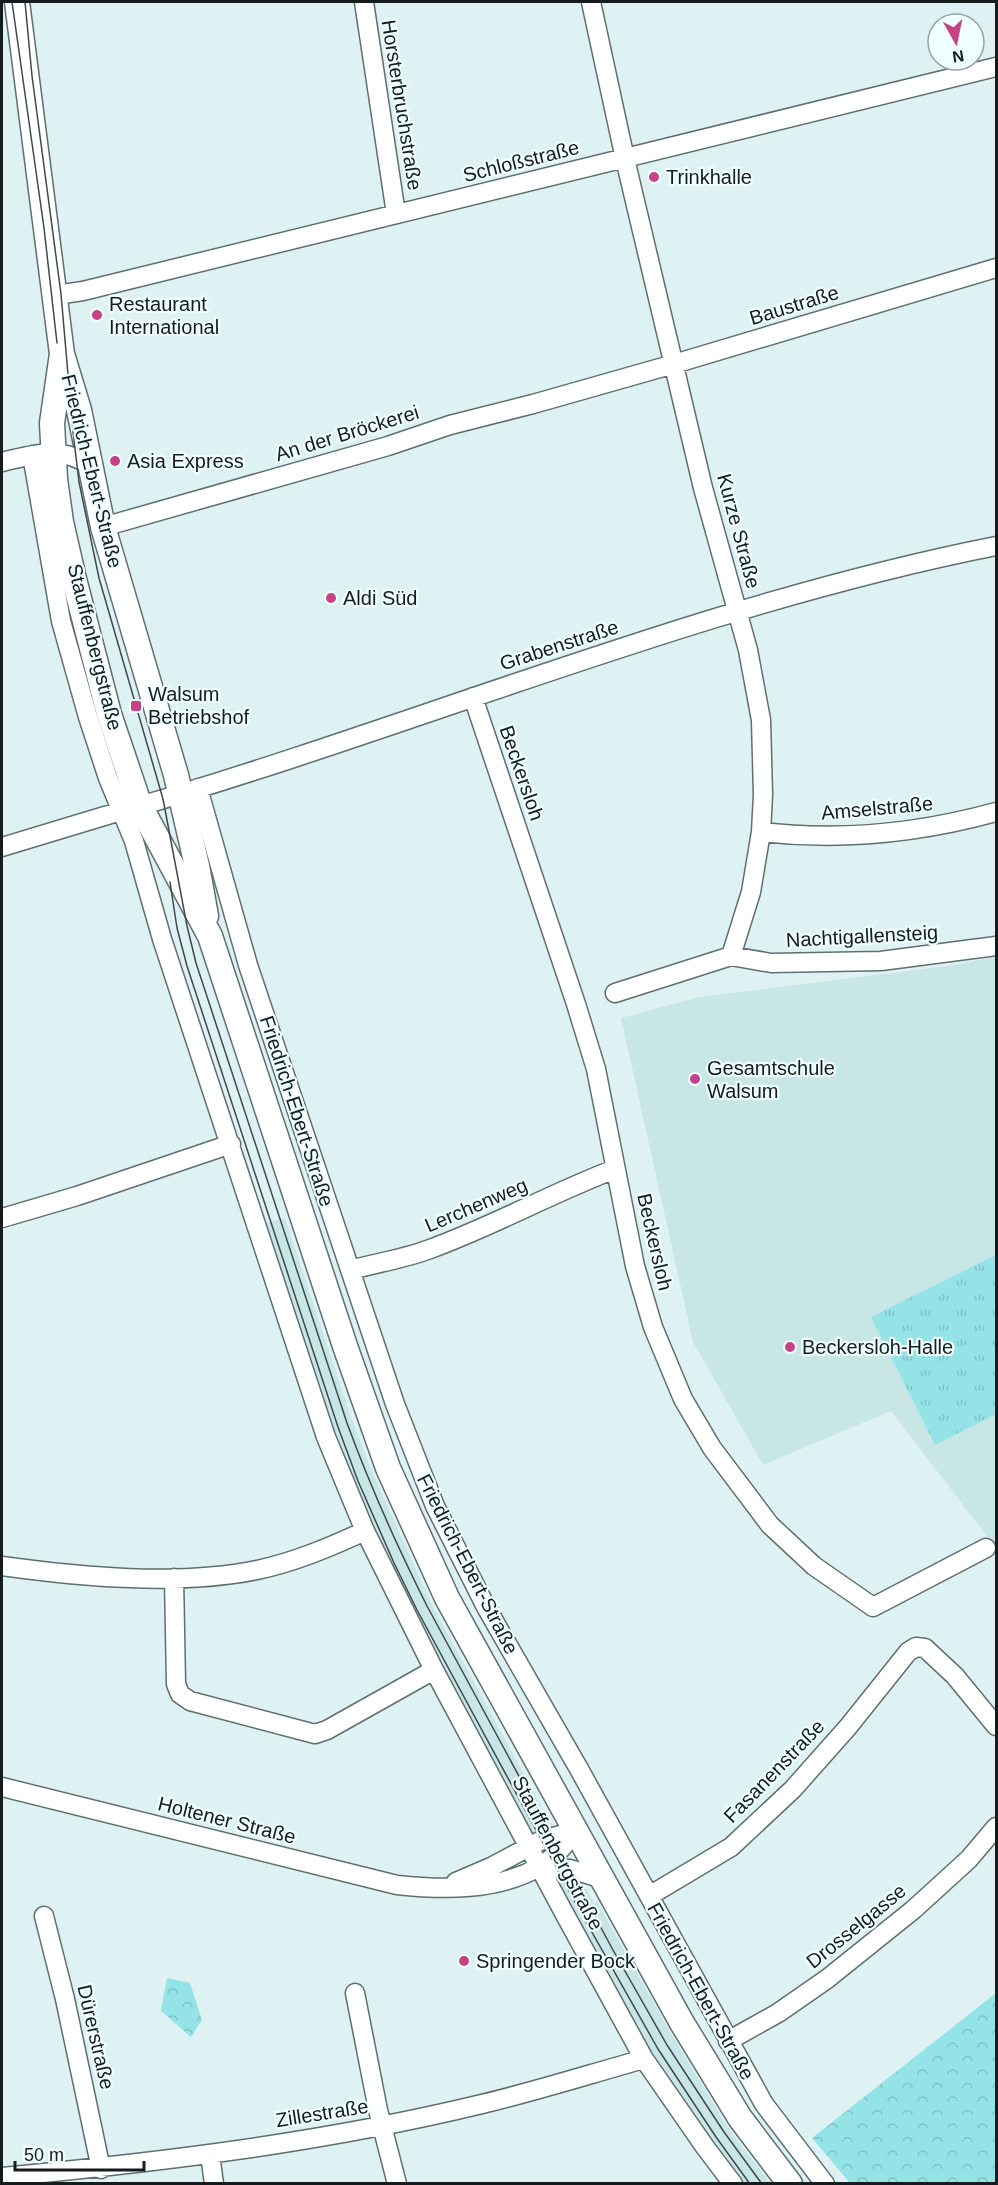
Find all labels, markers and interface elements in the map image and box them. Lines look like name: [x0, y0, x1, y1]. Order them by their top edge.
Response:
north arrow: [926, 12, 986, 72]
street label: Horsterbruchstraße: [378, 18, 426, 192]
text: N: [951, 47, 965, 66]
street label: Schloßstraße: [461, 136, 581, 186]
place label: Trinkhalle: [666, 166, 752, 188]
marker: Trinkhalle: [647, 170, 661, 184]
street label: Baustraße: [747, 281, 841, 329]
place label: Restaurant International: [109, 293, 219, 338]
marker: Restaurant International: [90, 308, 104, 322]
street label: Friedrich-Ebert-Straße: [57, 372, 127, 570]
street label: An der Bröckerei: [273, 401, 421, 465]
place label: Asia Express: [127, 450, 244, 472]
marker: Asia Express: [108, 454, 122, 468]
street label: Kurze Straße: [713, 471, 765, 591]
street label: Stauffenbergstraße: [64, 561, 126, 733]
place label: Aldi Süd: [343, 587, 418, 609]
marker: Aldi Süd: [324, 591, 338, 605]
street label: Grabenstraße: [497, 615, 621, 675]
place label: Walsum Betriebshof: [148, 683, 250, 728]
marker: Walsum Betriebshof: [129, 699, 143, 713]
street label: Beckersloh: [495, 723, 549, 823]
street label: Amselstraße: [820, 792, 934, 824]
street label: Nachtigallensteig: [785, 921, 939, 951]
street label: Friedrich-Ebert-Straße: [256, 1013, 338, 1209]
place label: Gesamtschule Walsum: [707, 1057, 835, 1102]
marker: Gesamtschule Walsum: [688, 1072, 702, 1086]
street label: Lerchenweg: [422, 1174, 530, 1236]
street label: Beckersloh: [633, 1191, 677, 1293]
place label: Beckersloh-Halle: [802, 1336, 953, 1358]
marker: Beckersloh-Halle: [783, 1340, 797, 1354]
street label: Friedrich-Ebert-Straße: [413, 1470, 523, 1658]
street label: Fasanenstraße: [719, 1715, 829, 1827]
street label: Stauffenbergstraße: [508, 1772, 608, 1934]
street label: Holtener Straße: [156, 1792, 298, 1848]
street label: Drosselgasse: [802, 1879, 910, 1973]
street label: Friedrich-Ebert-Straße: [643, 1899, 759, 2083]
place label: Springender Bock: [476, 1950, 636, 1972]
marker: Springender Bock: [457, 1954, 471, 1968]
street label: Dürerstraße: [73, 1983, 119, 2091]
street label: Zillestraße: [274, 2095, 370, 2131]
scale bar: [15, 2134, 144, 2172]
text: 50 m: [24, 2145, 64, 2165]

